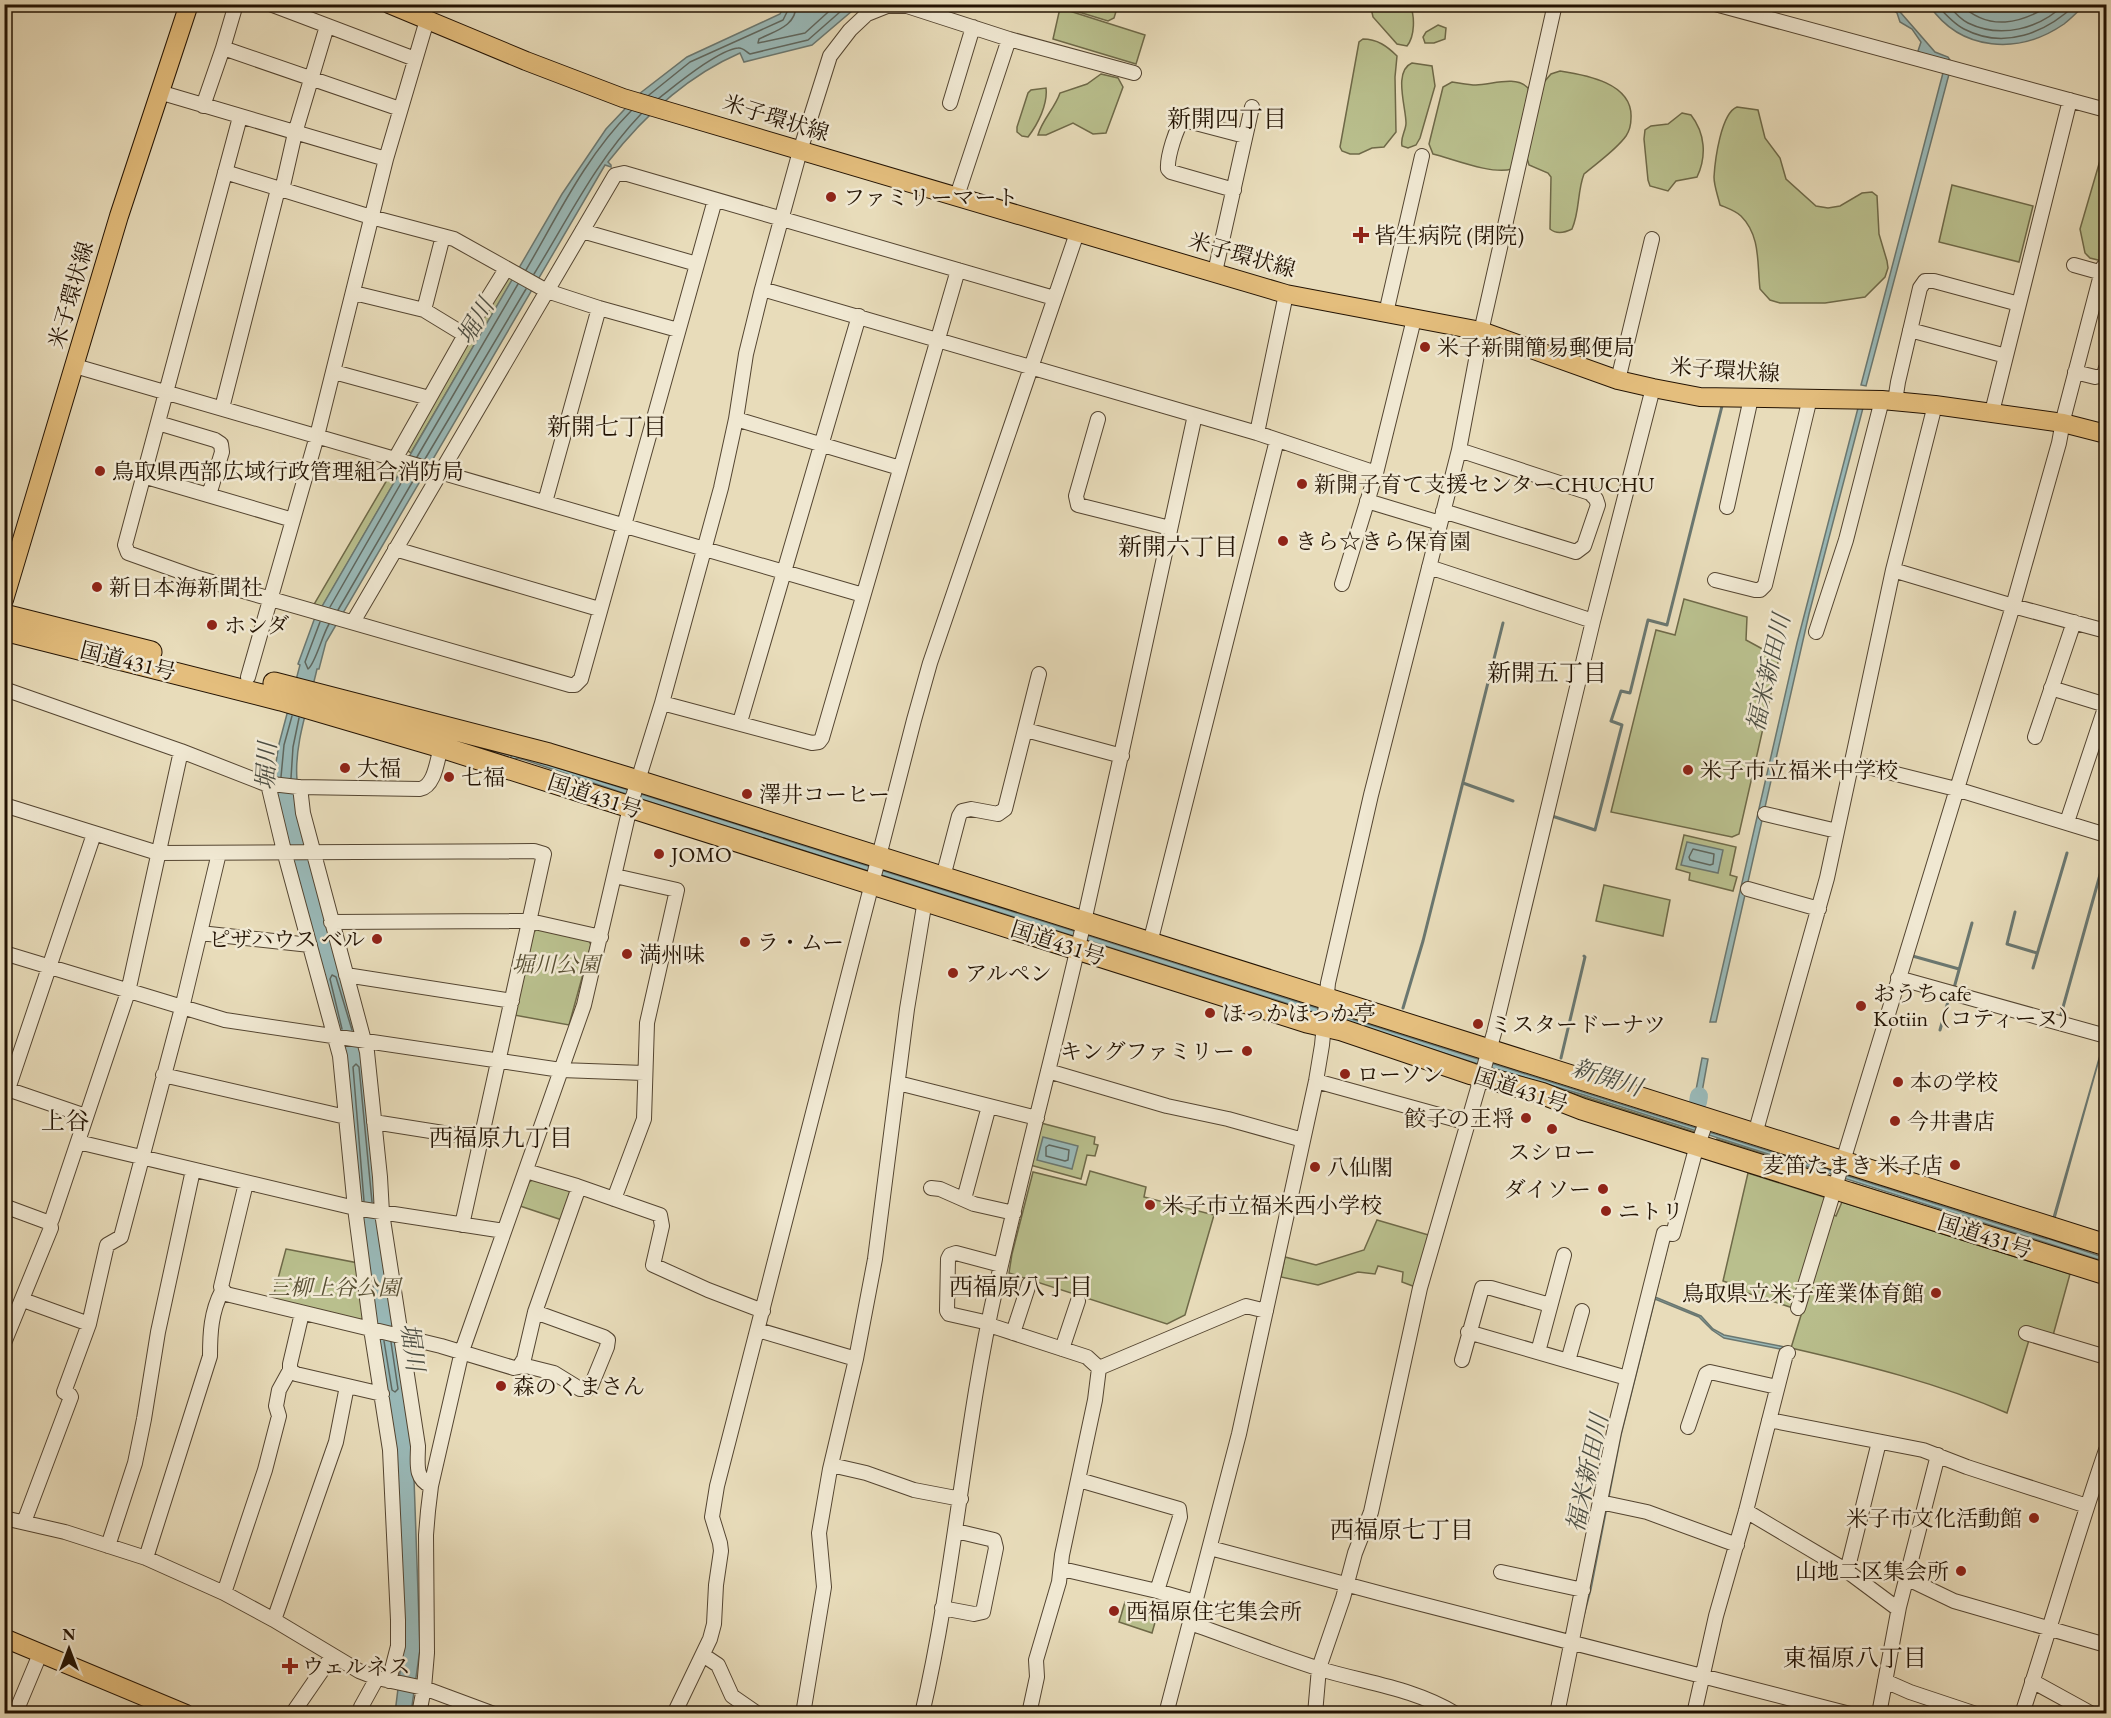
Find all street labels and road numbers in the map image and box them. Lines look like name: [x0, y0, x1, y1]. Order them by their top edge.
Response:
street label: 米子環状線: [719, 88, 833, 148]
street label: 米子環状線: [1185, 226, 1299, 284]
street label: 米子環状線: [42, 238, 100, 352]
street label: 米子環状線: [1669, 352, 1781, 388]
street label: 国道431号: [77, 635, 179, 687]
street label: 国道431号: [544, 767, 646, 825]
street label: 国道431号: [1007, 914, 1109, 972]
street label: 国道431号: [1470, 1061, 1572, 1119]
street label: 国道431号: [1934, 1207, 2036, 1265]

